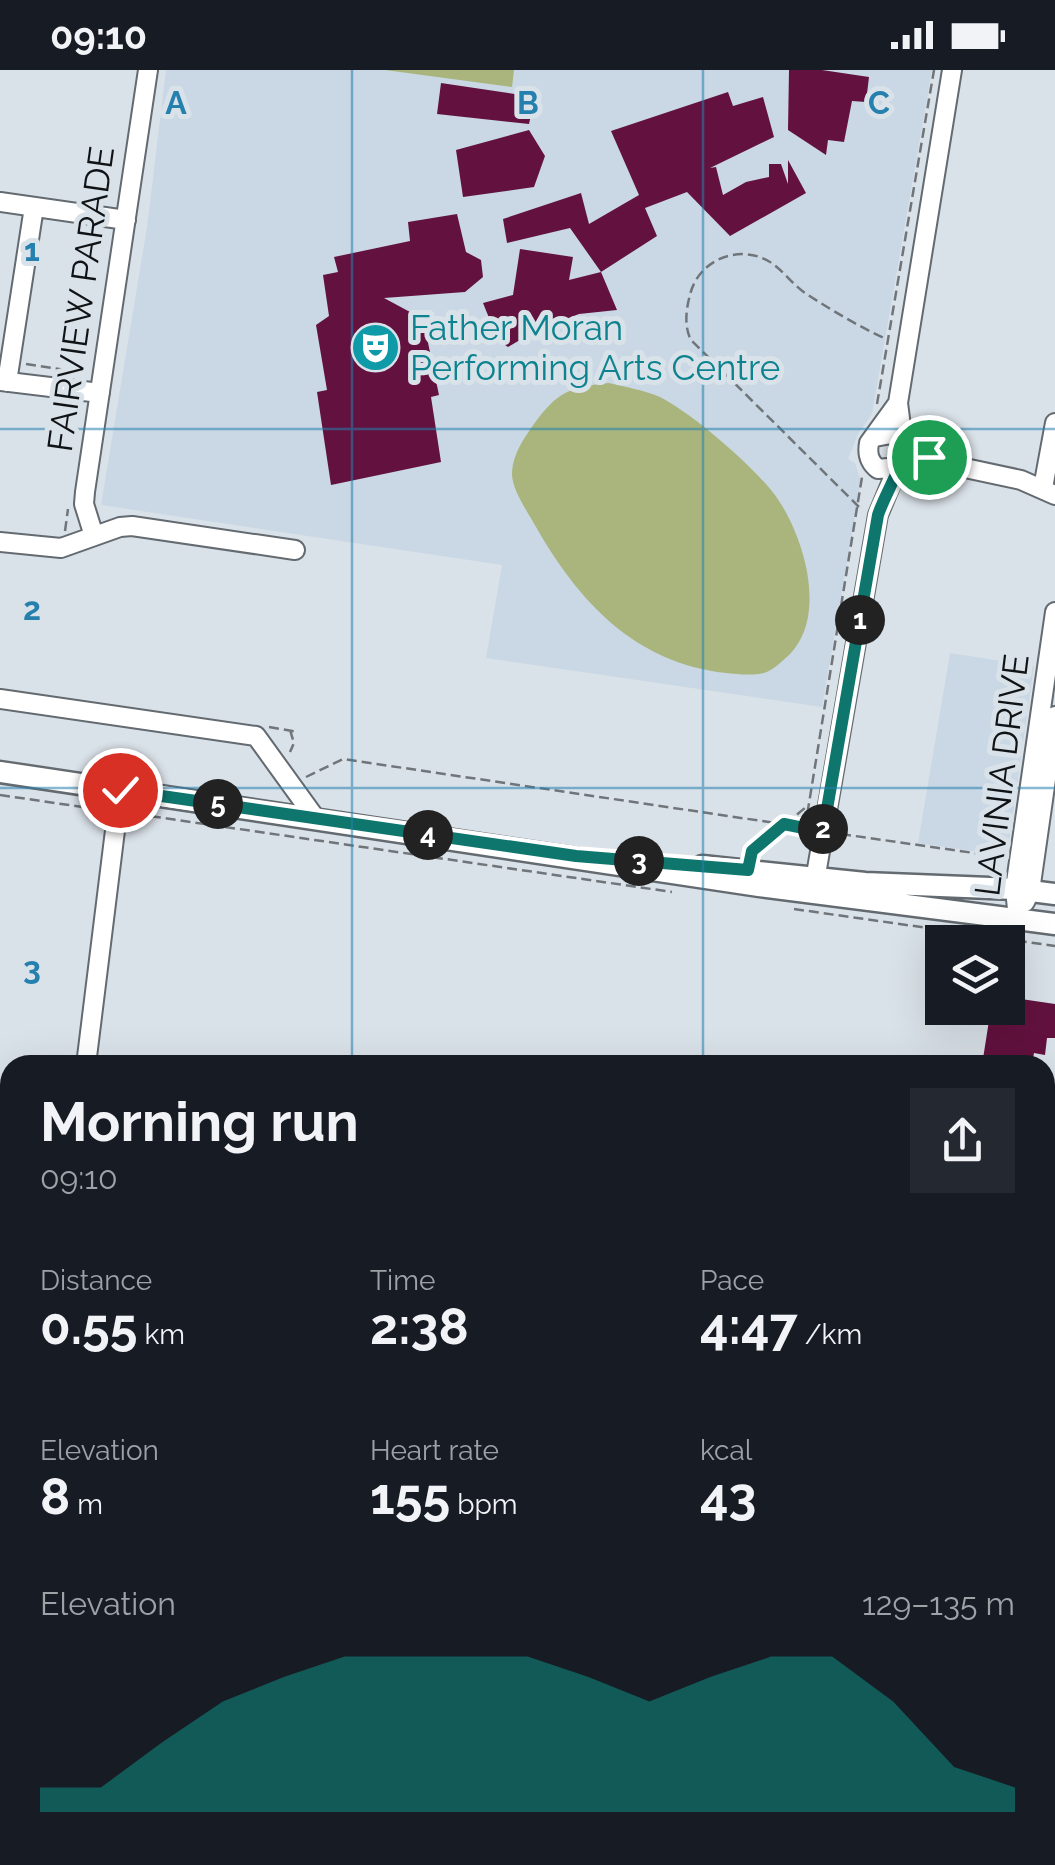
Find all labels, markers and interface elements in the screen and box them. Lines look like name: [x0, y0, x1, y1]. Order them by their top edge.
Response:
text: 09:10: [50, 13, 147, 58]
text: A: [165, 84, 187, 121]
text: B: [517, 84, 539, 121]
text: C: [868, 84, 890, 121]
street label: FAIRVIEW PARADE: [39, 144, 122, 454]
text: 1: [24, 231, 40, 268]
place label: Father Moran Performing Arts Centre: [410, 307, 780, 388]
theatre icon: Father Moran Performing Arts Centre: [349, 322, 401, 374]
pin: [887, 415, 972, 500]
icon: arrive: [902, 430, 957, 485]
text: 2: [23, 590, 41, 627]
pin: 1: [835, 595, 885, 645]
text: 1: [853, 603, 867, 636]
street label: LAVINIA DRIVE: [966, 652, 1037, 898]
pin: [78, 748, 163, 833]
icon: check: [93, 763, 148, 818]
pin: 5: [193, 779, 243, 829]
text: 5: [210, 787, 226, 820]
pin: 2: [798, 804, 848, 854]
pin: 4: [403, 810, 453, 860]
text: 2: [815, 812, 831, 845]
text: 4: [420, 818, 436, 851]
pin: 3: [614, 836, 664, 886]
text: 3: [631, 844, 647, 877]
map controls: [925, 925, 1025, 1025]
button: layers: [925, 925, 1025, 1025]
text: 3: [23, 949, 41, 986]
button: share: [910, 1088, 1015, 1193]
text: Morning run: [40, 1089, 359, 1154]
text: 09:10: [40, 1159, 118, 1196]
text: Distance: [40, 1264, 152, 1297]
text: Time: [370, 1264, 435, 1297]
text: Pace: [700, 1264, 764, 1297]
text: 0.55: [40, 1297, 137, 1356]
text: 2:38: [370, 1297, 469, 1356]
text: 4:47: [700, 1297, 798, 1356]
text: km: [137, 1318, 185, 1351]
text: /km: [798, 1318, 862, 1351]
text: Elevation: [40, 1434, 159, 1467]
text: Heart rate: [370, 1434, 499, 1467]
text: kcal: [700, 1434, 752, 1467]
text: 8: [40, 1467, 70, 1526]
text: 155: [370, 1467, 450, 1526]
text: 43: [700, 1467, 756, 1526]
text: m: [70, 1488, 103, 1521]
text: bpm: [450, 1488, 518, 1521]
text: Elevation: [40, 1585, 176, 1622]
text: 129–135 m: [862, 1585, 1015, 1622]

